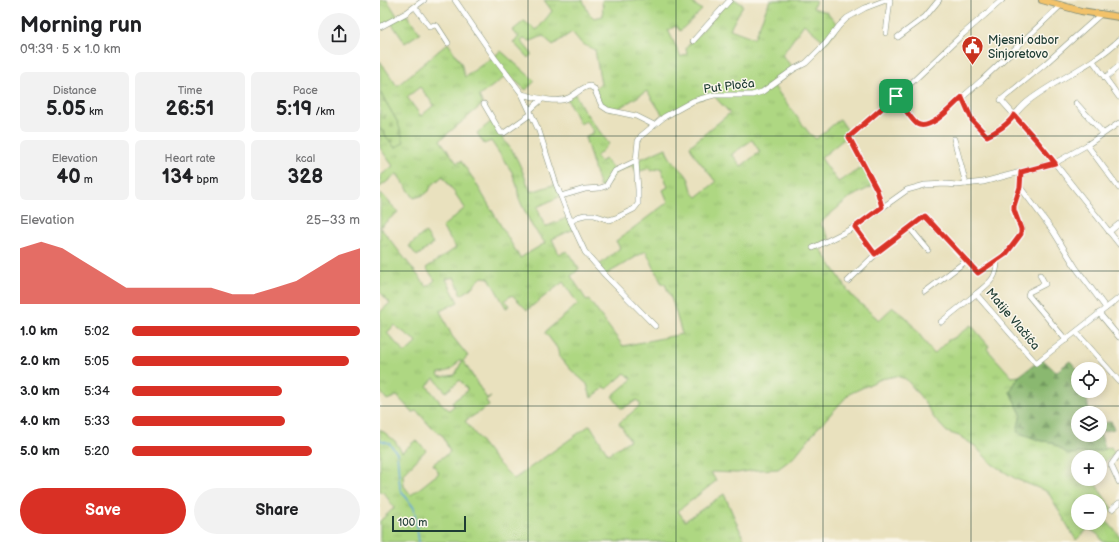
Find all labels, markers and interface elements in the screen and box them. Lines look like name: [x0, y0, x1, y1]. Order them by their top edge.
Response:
text: Morning run: [20, 12, 142, 39]
button: share: [318, 13, 360, 55]
place label: Mjesni odbor Sinjoretovo: [988, 33, 1059, 62]
public building icon: Mjesni odbor Sinjoretovo: [959, 34, 985, 67]
text: 09:39 · 5 × 1.0 km: [20, 41, 121, 57]
street label: Put Ploča: [703, 76, 756, 97]
pin: [879, 79, 913, 113]
text: Distance: [53, 84, 97, 97]
text: Time: [178, 84, 202, 97]
text: Pace: [293, 84, 318, 97]
icon: arrive: [885, 85, 907, 107]
text: 5.05: [46, 97, 86, 121]
text: 26:51: [166, 97, 214, 121]
text: 5:19: [276, 97, 312, 121]
text: km: [86, 105, 103, 118]
text: /km: [312, 105, 335, 118]
text: Elevation: [52, 152, 98, 165]
text: Heart rate: [165, 152, 215, 165]
text: kcal: [295, 152, 315, 165]
text: 40: [57, 165, 81, 189]
text: 134: [162, 165, 194, 189]
text: 328: [287, 165, 323, 189]
text: m: [81, 173, 93, 186]
text: bpm: [194, 173, 218, 186]
text: Elevation: [20, 212, 74, 228]
text: 25–33 m: [306, 212, 360, 228]
street label: Matije Vlačića: [983, 285, 1043, 353]
text: 1.0 km: [20, 323, 58, 339]
text: 5:02: [84, 323, 109, 339]
text: 2.0 km: [20, 353, 60, 369]
text: 5:05: [84, 353, 109, 369]
map controls: [1071, 362, 1107, 530]
button: locate: [1071, 362, 1107, 398]
text: 3.0 km: [20, 383, 60, 399]
text: 5:34: [84, 383, 110, 399]
button: layers: [1071, 406, 1107, 442]
text: 4.0 km: [20, 413, 60, 429]
text: 5:33: [84, 413, 110, 429]
text: 5.0 km: [20, 443, 60, 459]
text: 5:20: [84, 443, 109, 459]
button: +: [1071, 450, 1107, 486]
button: Save: [20, 488, 186, 534]
button: Share: [194, 488, 360, 534]
button: −: [1071, 494, 1107, 530]
scale bar: [392, 514, 466, 533]
text: 100 m: [398, 516, 427, 529]

